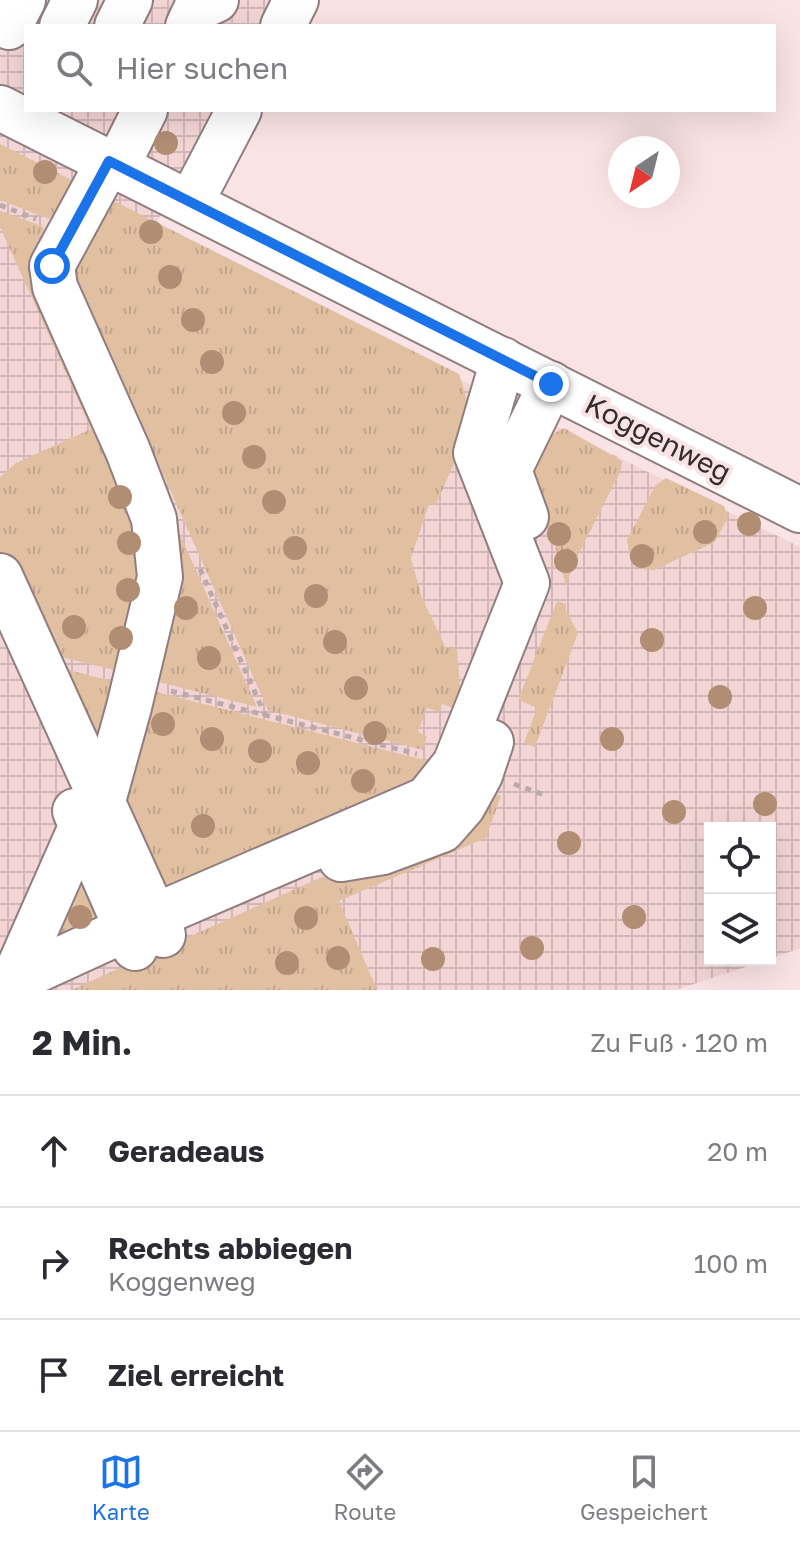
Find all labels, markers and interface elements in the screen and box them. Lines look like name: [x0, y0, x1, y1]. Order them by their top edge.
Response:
search box: [24, 24, 776, 112]
icon: search: [52, 46, 96, 90]
text: Hier suchen: [116, 50, 288, 86]
north arrow: [608, 136, 680, 208]
route start: [34, 248, 70, 284]
route end: [533, 366, 569, 402]
street label: Koggenweg: [580, 387, 737, 488]
map controls: [704, 822, 776, 966]
button: locate: [704, 822, 776, 894]
button: layers: [704, 894, 776, 966]
text: 2 Min.: [32, 1022, 132, 1062]
text: Zu Fuß · 120 m: [590, 1027, 768, 1058]
icon: ahead: [32, 1129, 76, 1173]
text: Geradeaus: [108, 1133, 265, 1169]
text: 20 m: [707, 1136, 768, 1167]
text: Rechts abbiegen: [108, 1230, 352, 1266]
icon: right: [32, 1241, 76, 1285]
text: 100 m: [694, 1248, 768, 1279]
text: Koggenweg: [108, 1266, 256, 1297]
icon: arrive: [32, 1353, 76, 1397]
text: Ziel erreicht: [108, 1357, 284, 1393]
tab: Karte: [92, 1450, 150, 1525]
tab: Route: [333, 1450, 396, 1525]
tab: Gespeichert: [580, 1450, 708, 1525]

